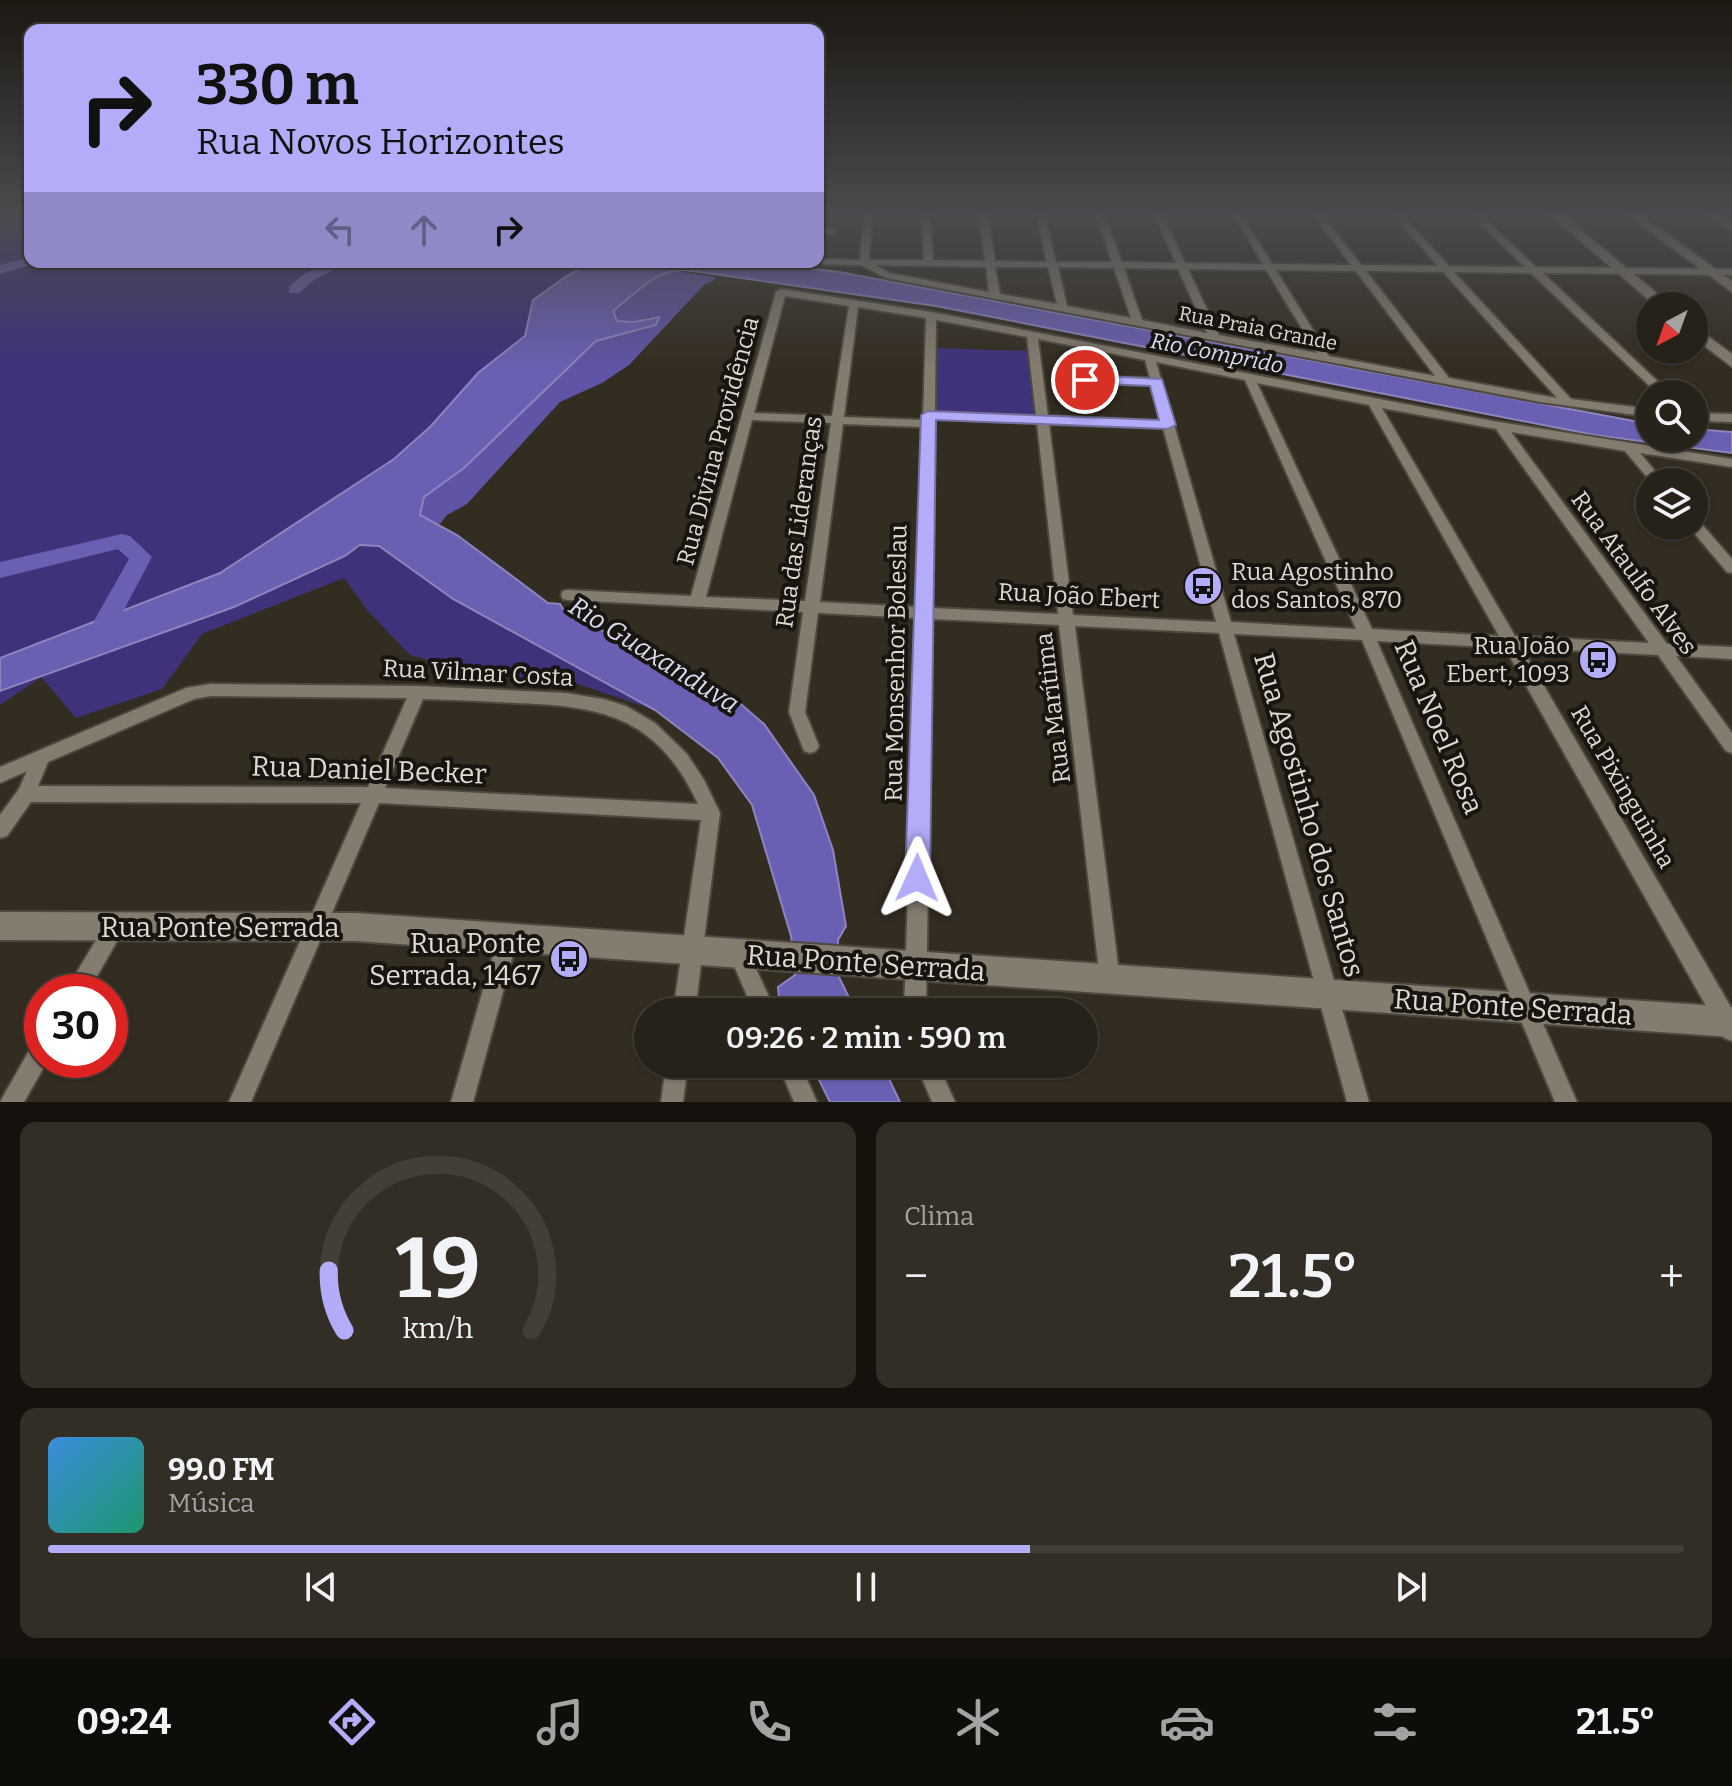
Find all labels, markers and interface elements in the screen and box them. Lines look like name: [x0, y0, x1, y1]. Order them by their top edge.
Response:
text: 330 m: [196, 52, 359, 119]
icon: right: [64, 56, 168, 160]
text: Rua Novos Horizontes: [196, 120, 565, 164]
icon: left: [318, 208, 362, 252]
icon: ahead: [402, 208, 446, 252]
icon: right: [486, 208, 530, 252]
north arrow: [1636, 292, 1708, 364]
map controls: [1636, 292, 1708, 540]
street label: Rua Praia Grande: [1177, 301, 1339, 355]
street label: Rua Divina Providência: [671, 314, 765, 568]
water label: Rio Comprido: [1148, 327, 1286, 379]
pin: [1051, 346, 1119, 414]
icon: arrive: [1063, 358, 1107, 402]
button: search: [1636, 380, 1708, 452]
street label: Rua das Lideranças: [770, 414, 828, 630]
button: layers: [1636, 468, 1708, 540]
street label: Rua Ataulfo Alves: [1566, 486, 1702, 660]
street label: Rua Monsenhor Boleslau: [880, 524, 912, 802]
place label: Rua Agostinho dos Santos, 870: [1231, 558, 1402, 614]
bus stop icon: Rua Agostinho dos Santos, 870: [1182, 565, 1224, 607]
street label: Rua João Ebert: [997, 578, 1161, 614]
water label: Rio Guaxanduva: [563, 590, 745, 720]
street label: Rua Marítima: [1030, 631, 1076, 785]
place label: Rua João Ebert, 1093: [1446, 632, 1570, 688]
street label: Rua Noel Rosa: [1388, 635, 1490, 819]
bus stop icon: Rua João Ebert, 1093: [1577, 639, 1619, 681]
street label: Rua Agostinho dos Santos: [1247, 649, 1371, 981]
street label: Rua Vilmar Costa: [382, 654, 574, 692]
street label: Rua Pixinguinha: [1565, 701, 1681, 873]
street label: Rua Daniel Becker: [251, 749, 487, 791]
position arrow: [875, 836, 959, 920]
street label: Rua Ponte Serrada: [100, 911, 340, 944]
place label: Rua Ponte Serrada, 1467: [369, 927, 541, 992]
bus stop icon: Rua Ponte Serrada, 1467: [548, 938, 590, 980]
street label: Rua Ponte Serrada: [746, 938, 986, 988]
speed limit sign: 30: [24, 974, 128, 1078]
street label: Rua Ponte Serrada: [1393, 982, 1633, 1032]
text: 09:26 · 2 min · 590 m: [726, 1020, 1006, 1056]
text: Clima: [904, 1201, 974, 1232]
text: 19: [395, 1219, 481, 1319]
text: 21.5°: [1228, 1241, 1359, 1313]
text: −: [904, 1250, 928, 1303]
text: +: [1659, 1250, 1684, 1303]
text: km/h: [403, 1311, 474, 1346]
text: 99.0 FM: [168, 1452, 274, 1488]
text: Música: [168, 1488, 255, 1519]
icon: previous: [299, 1565, 343, 1609]
icon: pause: [844, 1565, 888, 1609]
icon: next: [1389, 1565, 1433, 1609]
icon: directions: [324, 1694, 380, 1750]
icon: music: [532, 1694, 588, 1750]
icon: phone: [741, 1694, 797, 1750]
icon: climate: [950, 1694, 1006, 1750]
icon: car: [1159, 1694, 1215, 1750]
icon: filters: [1367, 1694, 1423, 1750]
text: 09:24: [76, 1700, 171, 1744]
text: 21.5°: [1576, 1700, 1656, 1744]

